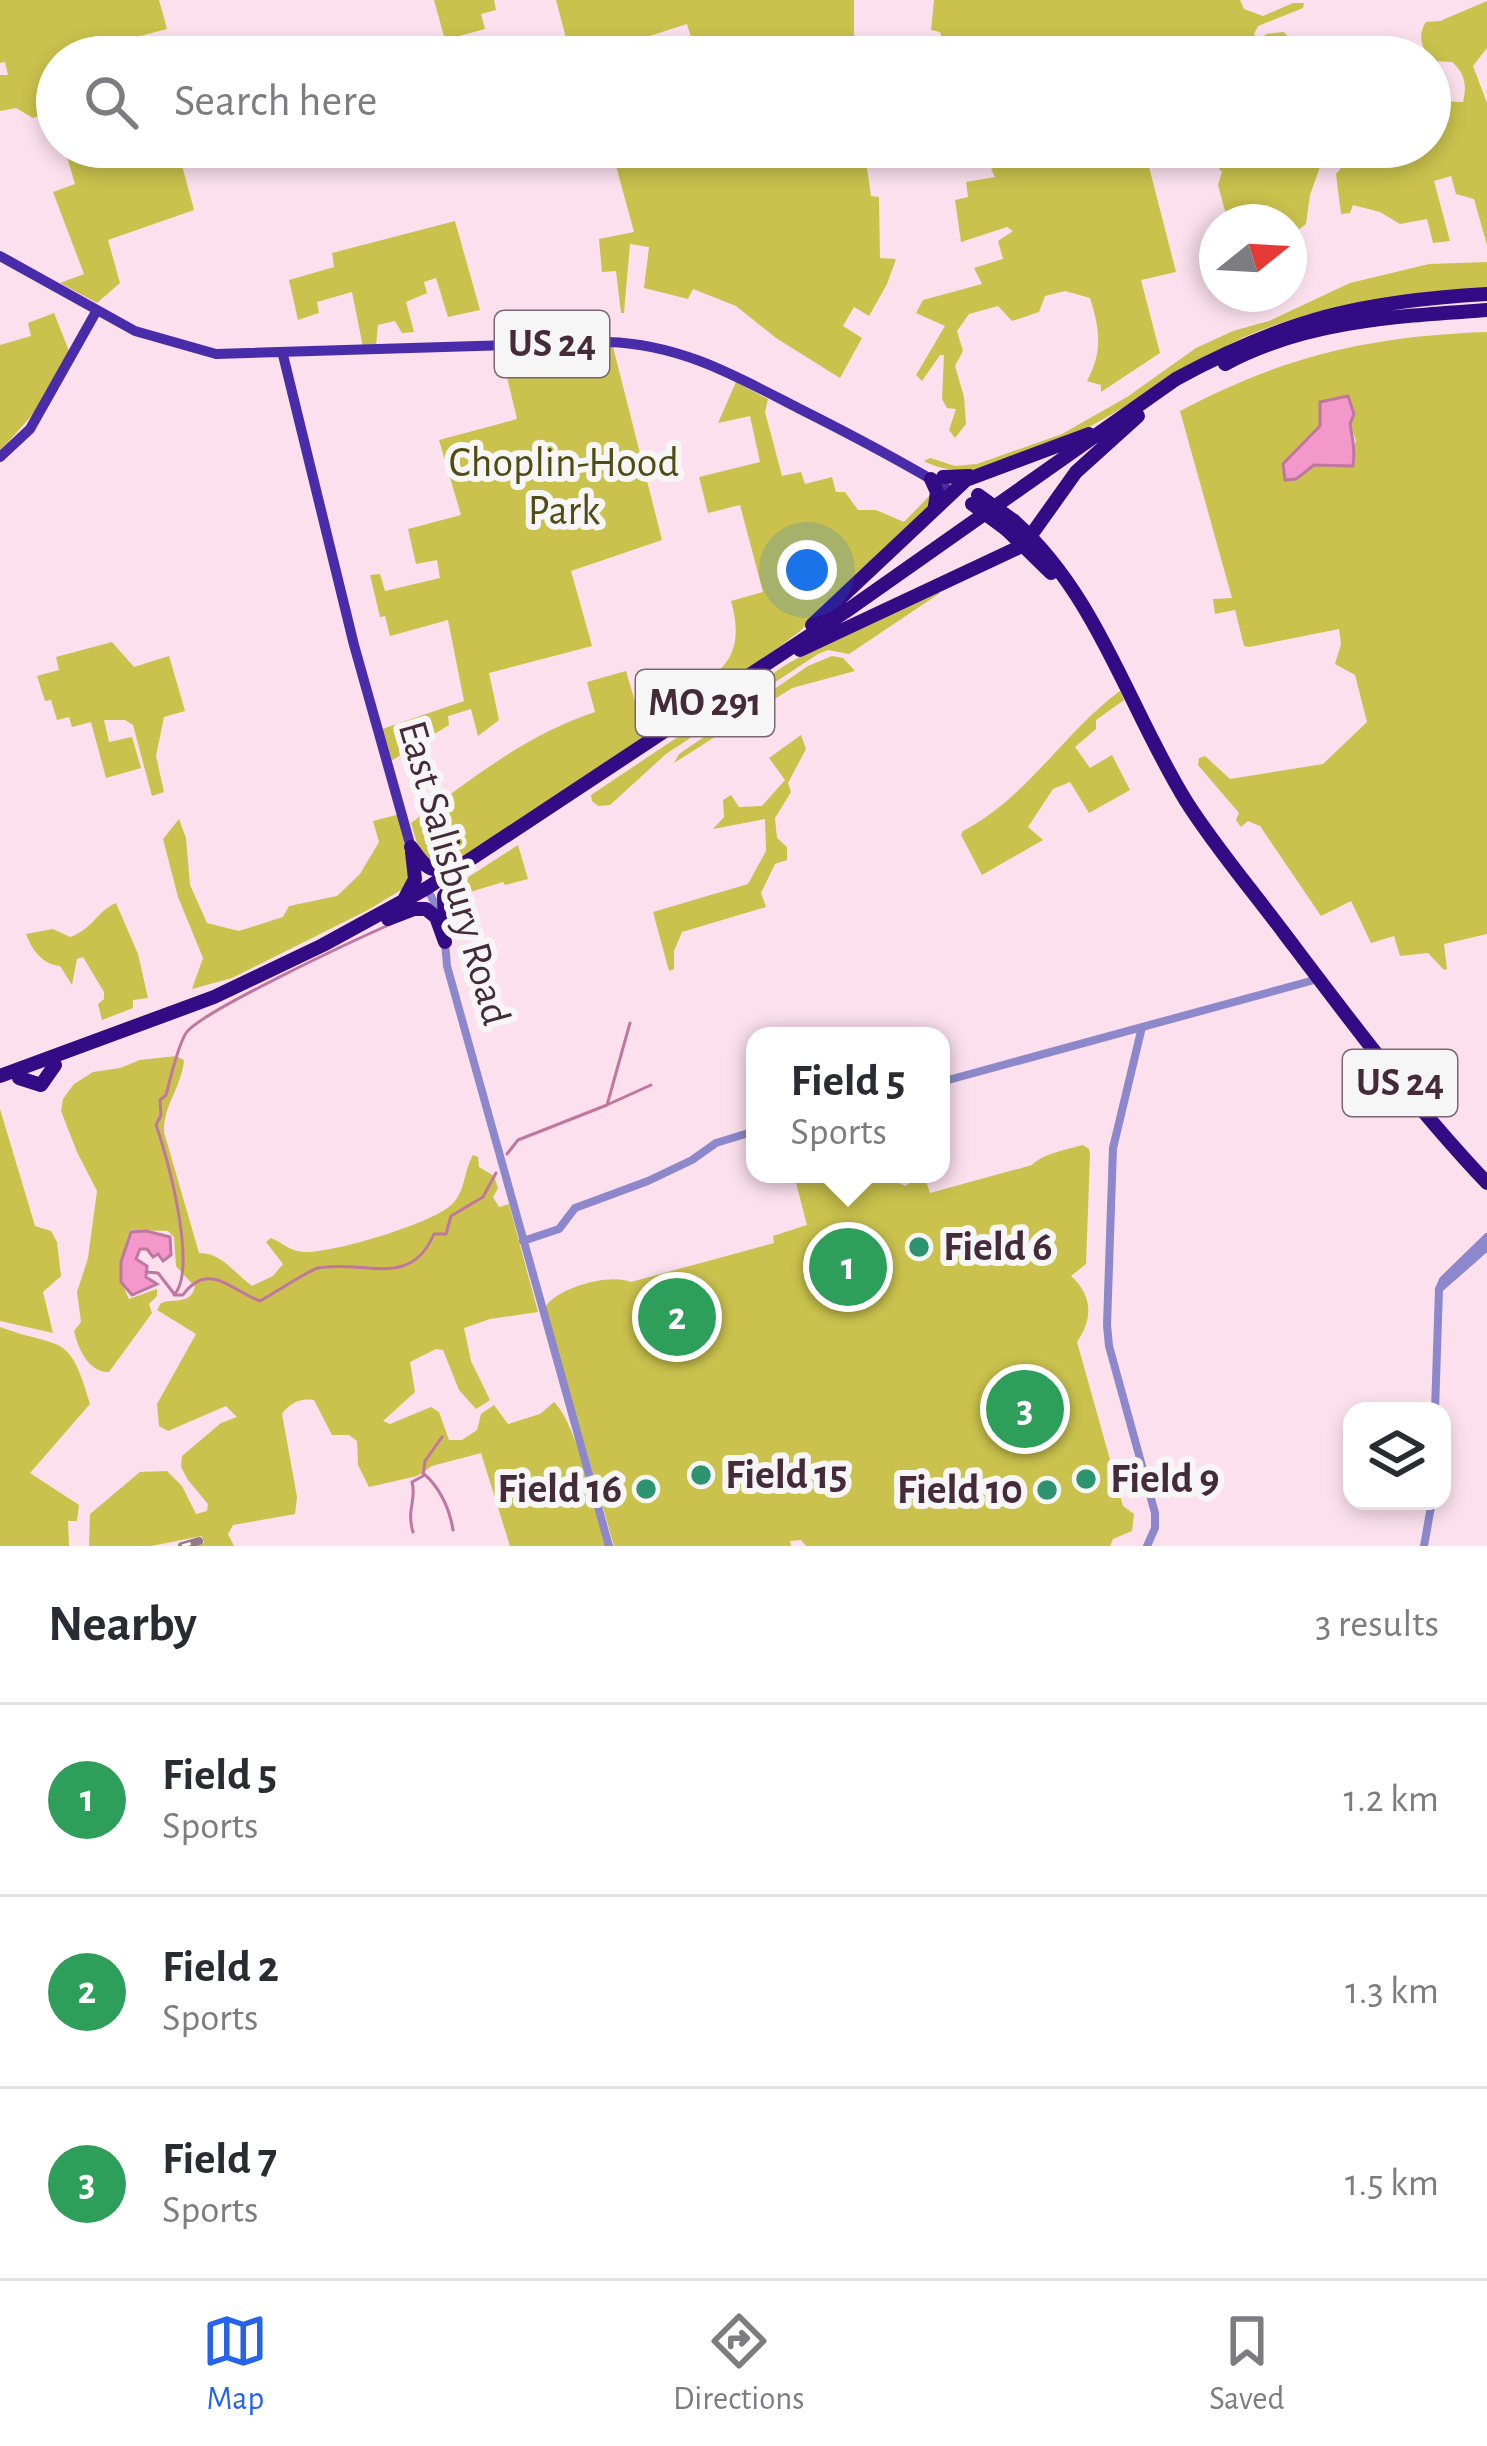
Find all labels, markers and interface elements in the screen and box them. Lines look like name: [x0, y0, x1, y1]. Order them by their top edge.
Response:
search box: [36, 36, 1451, 168]
icon: search: [78, 69, 144, 135]
text: Search here: [174, 79, 377, 124]
north arrow: [1199, 204, 1307, 312]
road number: US 24: [495, 311, 609, 377]
park label: Choplin-Hood Park: [449, 442, 679, 532]
your location: [777, 540, 837, 600]
road number: MO 291: [636, 670, 774, 736]
street label: East Salisbury Road: [391, 716, 517, 1030]
popup: [746, 1027, 950, 1183]
road number: US 24: [1343, 1050, 1457, 1116]
text: Field 5: [790, 1059, 906, 1104]
text: Sports: [790, 1113, 887, 1152]
pin: 1: [809, 1222, 887, 1312]
place label: Field 6: [943, 1226, 1053, 1268]
marker: Field 6: [906, 1234, 932, 1260]
pin: 2: [638, 1272, 716, 1362]
pin: 3: [986, 1364, 1064, 1454]
map controls: [1343, 1402, 1451, 1510]
button: layers: [1343, 1402, 1451, 1510]
place label: Field 15: [725, 1454, 848, 1496]
place label: Field 9: [1110, 1458, 1220, 1500]
marker: Field 15: [688, 1462, 714, 1488]
marker: Field 9: [1073, 1466, 1099, 1492]
place label: Field 16: [497, 1468, 622, 1510]
place label: Field 10: [897, 1469, 1023, 1511]
marker: Field 16: [633, 1476, 659, 1502]
marker: Field 10: [1034, 1477, 1060, 1503]
text: Nearby: [48, 1599, 197, 1650]
text: 3 results: [1315, 1605, 1439, 1644]
text: Field 5: [162, 1753, 277, 1798]
text: 1: [80, 1780, 94, 1819]
text: 1.2 km: [1343, 1780, 1439, 1819]
text: Sports: [162, 1807, 259, 1846]
text: Field 2: [162, 1945, 279, 1990]
text: 2: [78, 1972, 96, 2011]
text: 1.3 km: [1345, 1972, 1439, 2011]
text: Sports: [162, 1999, 259, 2038]
text: Field 7: [162, 2137, 277, 2182]
text: 3: [79, 2164, 95, 2203]
text: 1.5 km: [1345, 2164, 1439, 2203]
text: Sports: [162, 2191, 259, 2230]
tab: Map: [202, 2308, 268, 2420]
tab: Directions: [673, 2308, 804, 2420]
tab: Saved: [1209, 2308, 1285, 2420]

